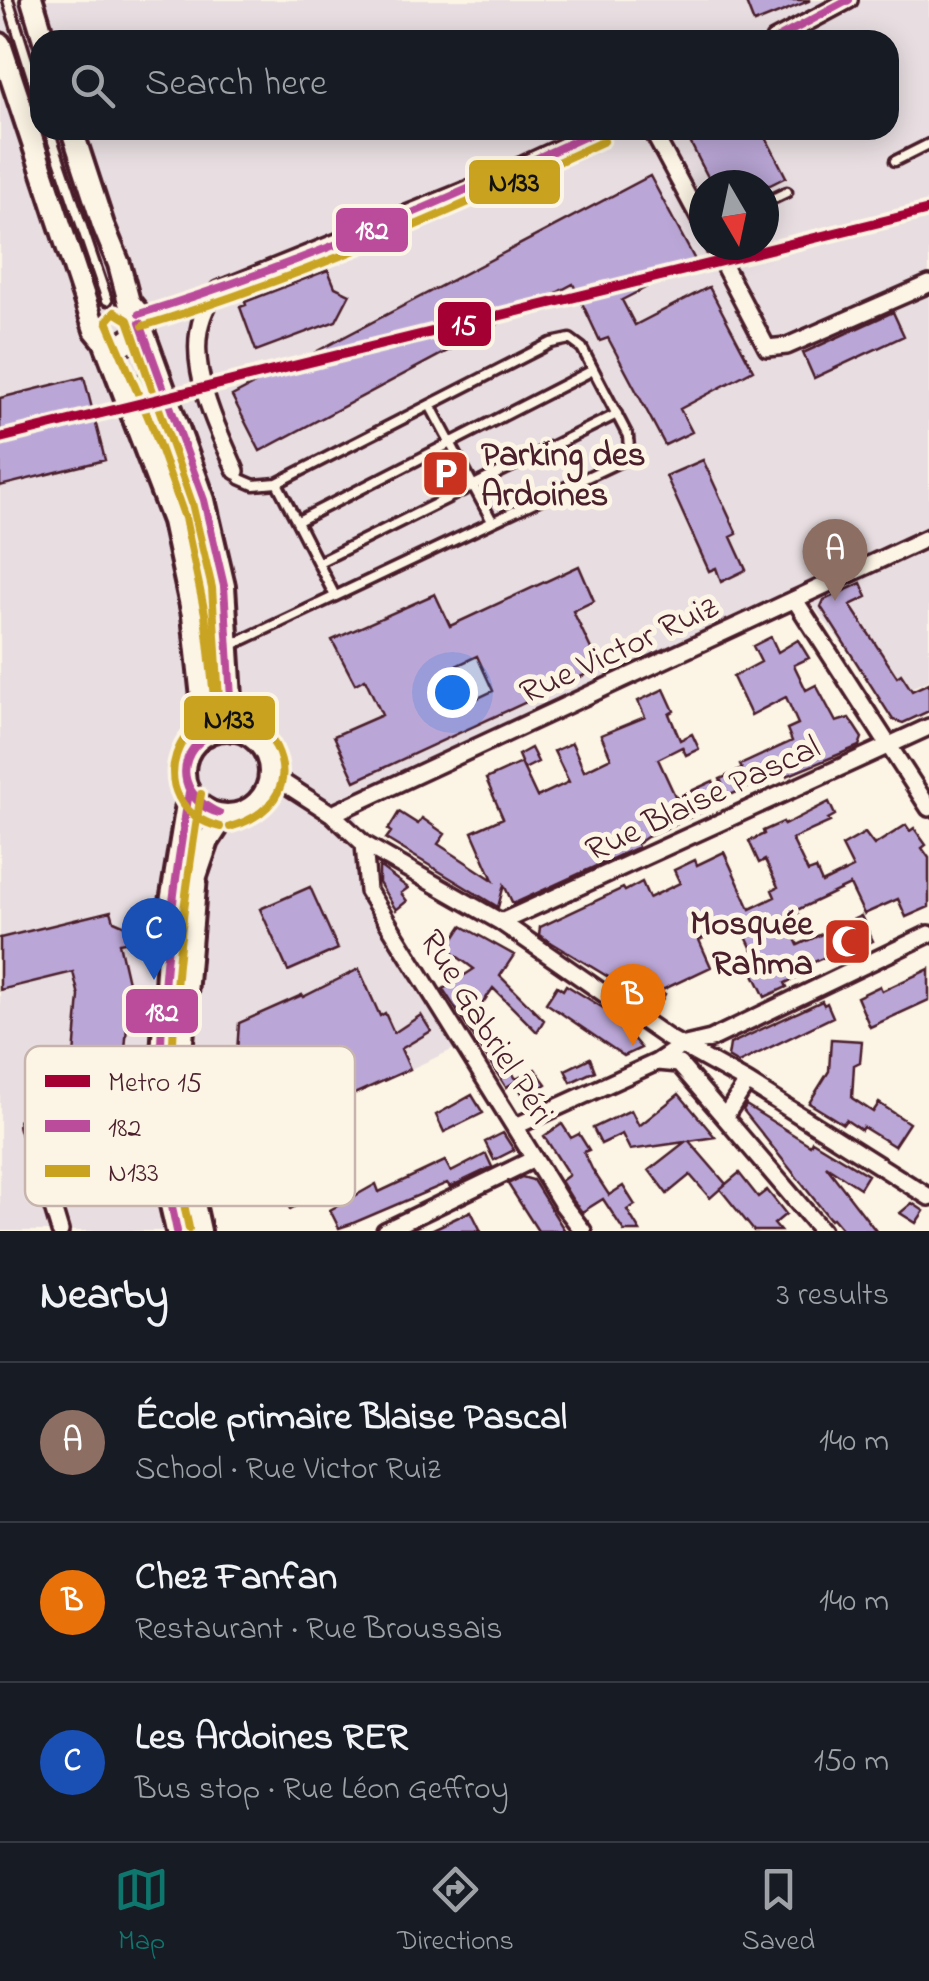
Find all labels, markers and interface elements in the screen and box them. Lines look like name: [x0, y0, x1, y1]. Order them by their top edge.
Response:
search box: [30, 30, 899, 140]
text: Search here: [145, 57, 327, 113]
icon: search: [65, 58, 120, 113]
line badge: N133: [467, 158, 562, 206]
text: N133: [489, 164, 539, 205]
north arrow: [689, 170, 779, 260]
line badge: 182: [334, 206, 410, 254]
text: 182: [355, 212, 389, 253]
line badge: 15: [436, 300, 493, 348]
text: 15: [452, 307, 476, 348]
place label: Parking des Ardoines: [481, 431, 645, 522]
parking icon: Parking des Ardoines: [420, 447, 472, 499]
pin: A: [802, 518, 868, 601]
street label: Rue Victor Ruiz: [512, 583, 727, 719]
your location: [427, 667, 478, 718]
line badge: N133: [182, 694, 277, 742]
text: N133: [204, 701, 254, 742]
street label: Rue Blaise Pascal: [578, 723, 829, 877]
pin: C: [122, 898, 186, 980]
place label: Mosquée Rahma: [690, 900, 814, 991]
mosque icon: Mosquée Rahma: [822, 916, 874, 968]
street label: Rue Gabriel Péri: [405, 920, 565, 1135]
pin: B: [600, 964, 666, 1046]
line badge: 182: [124, 987, 200, 1035]
text: 182: [145, 994, 179, 1035]
legend: [25, 1046, 355, 1206]
text: Metro 15: [108, 1064, 202, 1105]
text: 182: [108, 1109, 141, 1150]
text: N133: [108, 1154, 159, 1195]
text: Nearby: [40, 1266, 168, 1327]
text: 3 results: [777, 1273, 889, 1320]
text: École primaire Blaise Pascal: [135, 1391, 567, 1447]
text: A: [63, 1419, 82, 1466]
text: 140 m: [819, 1419, 889, 1466]
text: School · Rue Victor Ruiz: [135, 1447, 441, 1494]
text: Chez Fanfan: [135, 1551, 337, 1607]
text: B: [62, 1579, 83, 1626]
text: 140 m: [819, 1579, 889, 1626]
text: Restaurant · Rue Broussais: [135, 1607, 503, 1654]
text: Les Ardoines RER: [135, 1711, 408, 1767]
text: C: [64, 1739, 81, 1786]
text: 150 m: [814, 1739, 889, 1786]
text: Bus stop · Rue Léon Geffroy: [135, 1767, 509, 1814]
tab: Map: [114, 1862, 169, 1963]
tab: Directions: [397, 1862, 514, 1963]
tab: Saved: [742, 1862, 815, 1963]

